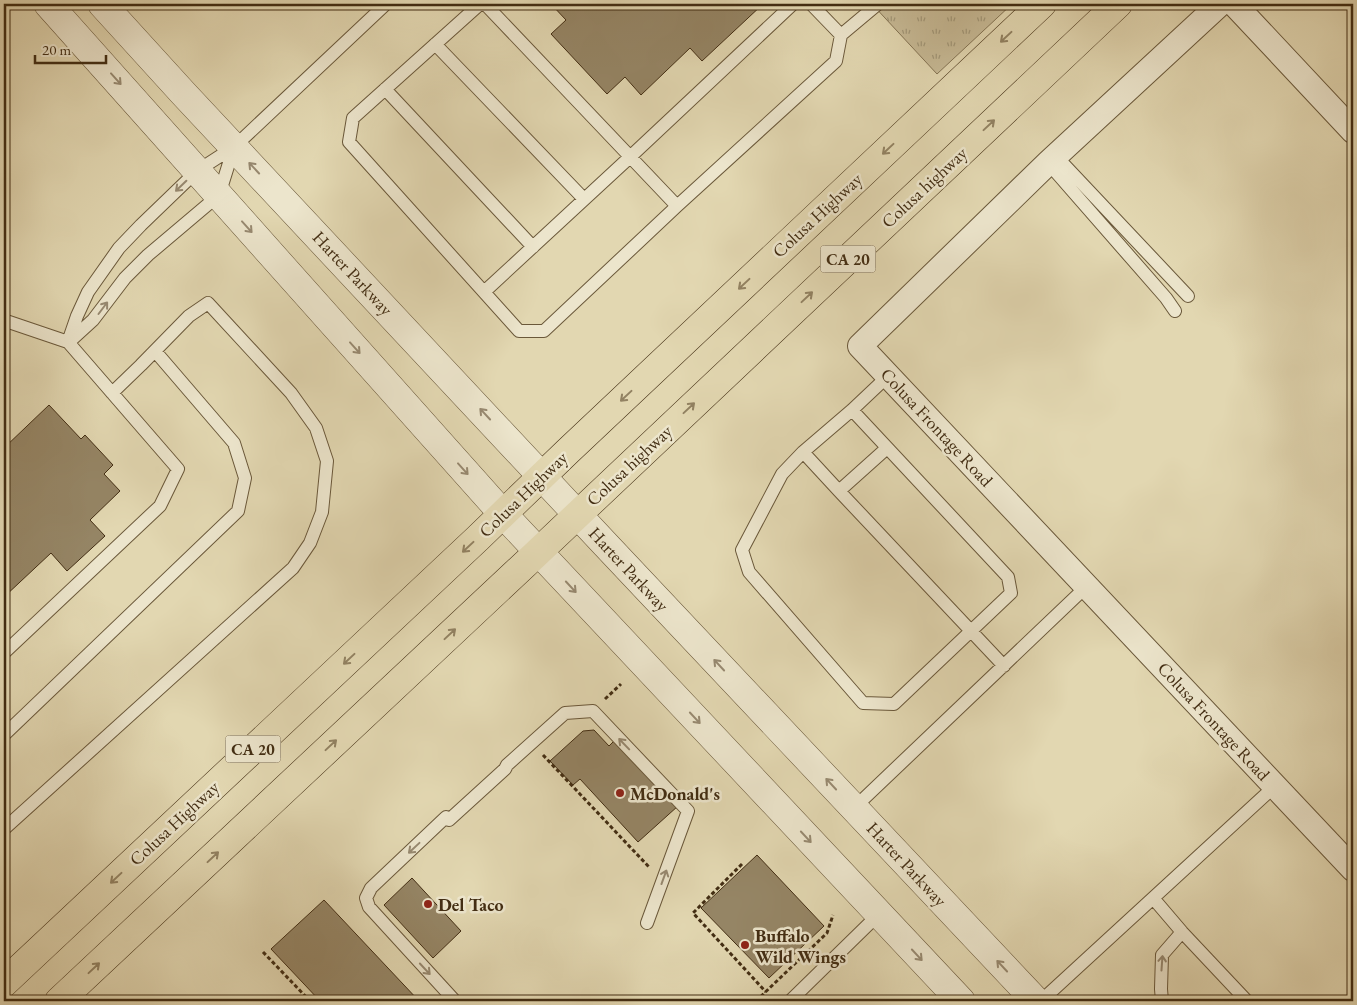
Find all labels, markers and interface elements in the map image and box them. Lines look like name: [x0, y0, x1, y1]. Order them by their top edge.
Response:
one-way arrow: [1000, 31, 1013, 43]
scale bar: [35, 32, 106, 64]
text: 20 m: [42, 40, 71, 59]
one-way arrow: [110, 73, 121, 86]
one-way arrow: [983, 119, 995, 131]
street label: Colusa highway: [876, 141, 972, 233]
one-way arrow: [882, 143, 894, 155]
one-way arrow: [248, 162, 260, 174]
street label: Colusa Highway: [767, 168, 867, 262]
one-way arrow: [175, 180, 187, 192]
one-way arrow: [241, 220, 253, 233]
street label: Harter Parkway: [308, 226, 398, 320]
road number: CA 20: [820, 245, 876, 272]
one-way arrow: [738, 278, 751, 290]
one-way arrow: [801, 291, 814, 303]
one-way arrow: [97, 302, 108, 315]
one-way arrow: [349, 341, 360, 354]
street label: Colusa Frontage Road: [876, 363, 999, 492]
one-way arrow: [620, 390, 632, 402]
one-way arrow: [683, 402, 696, 414]
one-way arrow: [479, 408, 491, 421]
street label: Colusa highway: [581, 419, 677, 511]
street label: Colusa Highway: [474, 446, 572, 542]
one-way arrow: [457, 463, 469, 476]
street label: Harter Parkway: [584, 522, 674, 616]
one-way arrow: [461, 541, 474, 553]
one-way arrow: [565, 581, 577, 594]
one-way arrow: [443, 628, 456, 640]
one-way arrow: [343, 653, 356, 665]
street label: Colusa Frontage Road: [1153, 657, 1276, 786]
one-way arrow: [713, 659, 725, 672]
one-way arrow: [689, 712, 701, 725]
road number: CA 20: [226, 736, 280, 762]
one-way arrow: [618, 738, 630, 751]
one-way arrow: [325, 739, 338, 751]
street label: Colusa Highway: [124, 776, 224, 870]
one-way arrow: [825, 777, 837, 790]
place label: McDonald's: [630, 782, 720, 805]
marker: McDonald's: [614, 787, 626, 799]
street label: Harter Parkway: [862, 817, 952, 911]
one-way arrow: [800, 830, 812, 843]
one-way arrow: [407, 842, 420, 854]
one-way arrow: [206, 851, 219, 863]
one-way arrow: [660, 870, 669, 885]
one-way arrow: [110, 872, 122, 884]
place label: Del Taco: [438, 893, 504, 916]
marker: Del Taco: [422, 898, 434, 910]
place label: Buffalo Wild Wings: [755, 924, 846, 968]
marker: Buffalo Wild Wings: [739, 939, 751, 951]
one-way arrow: [911, 949, 923, 961]
one-way arrow: [1158, 955, 1167, 971]
one-way arrow: [996, 959, 1008, 972]
one-way arrow: [88, 962, 101, 974]
one-way arrow: [419, 962, 431, 975]

